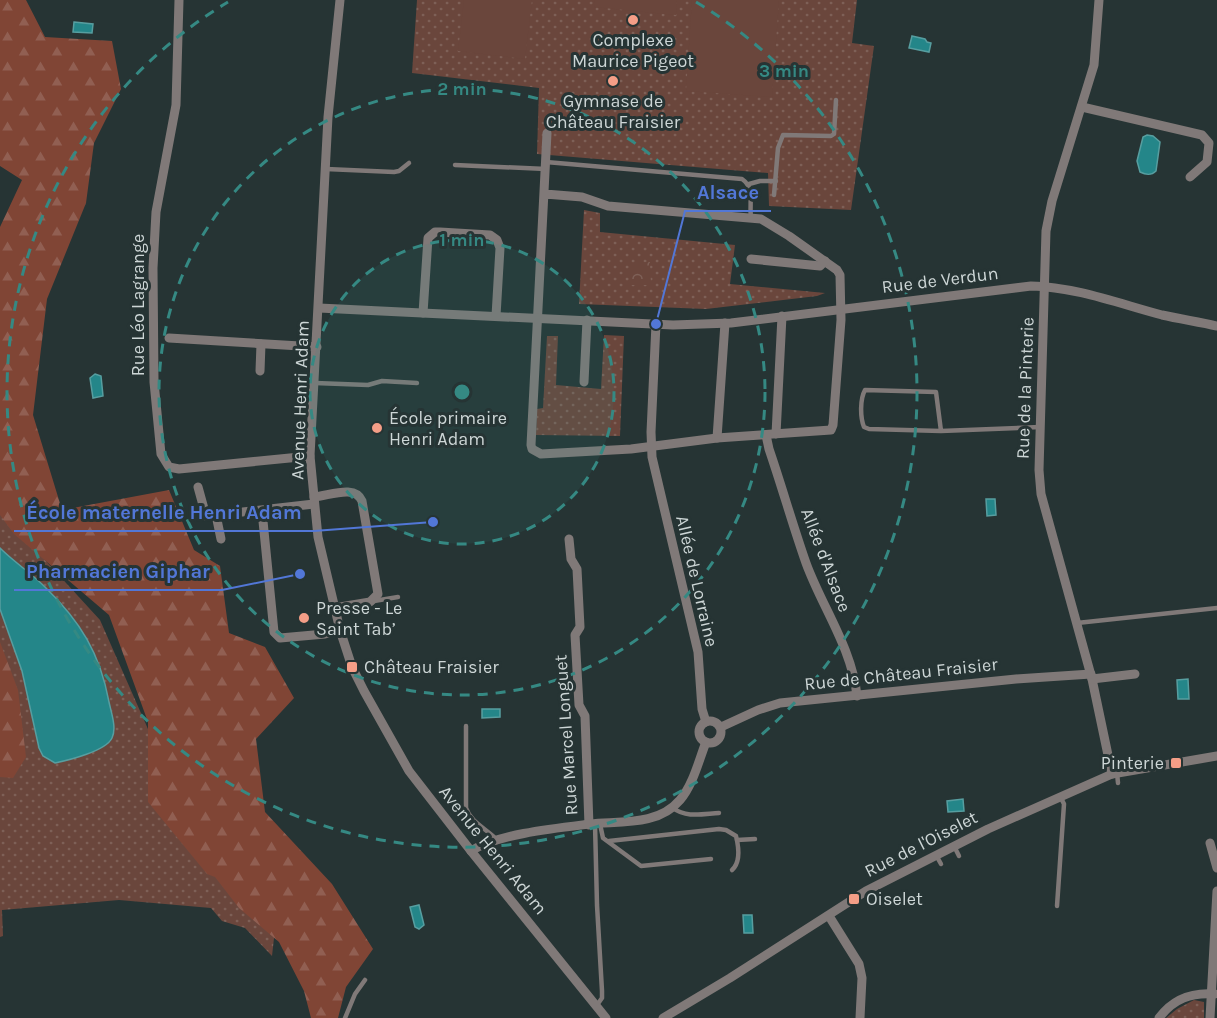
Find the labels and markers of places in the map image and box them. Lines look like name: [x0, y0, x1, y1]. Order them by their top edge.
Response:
marker: Complexe Maurice Pigeot: [626, 13, 640, 27]
place label: Complexe Maurice Pigeot: [572, 29, 694, 72]
marker: Gymnase de Château Fraisier: [606, 74, 620, 88]
place label: Gymnase de Château Fraisier: [546, 90, 681, 133]
callout: Alsace: [685, 173, 771, 211]
centre of rings: [452, 382, 472, 402]
place label: École primaire Henri Adam: [389, 406, 507, 450]
marker: École primaire Henri Adam: [370, 421, 384, 435]
callout: École maternelle Henri Adam: [14, 493, 314, 531]
callout: Pharmacien Giphar: [14, 552, 222, 590]
place label: Presse - Le Saint Tab’: [316, 597, 402, 640]
marker: Presse - Le Saint Tab’: [297, 611, 311, 625]
place label: Château Fraisier: [364, 656, 499, 678]
marker: Château Fraisier: [345, 660, 359, 674]
place label: Pinterie: [1101, 752, 1164, 774]
marker: Pinterie: [1169, 756, 1183, 770]
place label: Oiselet: [866, 888, 923, 910]
marker: Oiselet: [847, 892, 861, 906]

